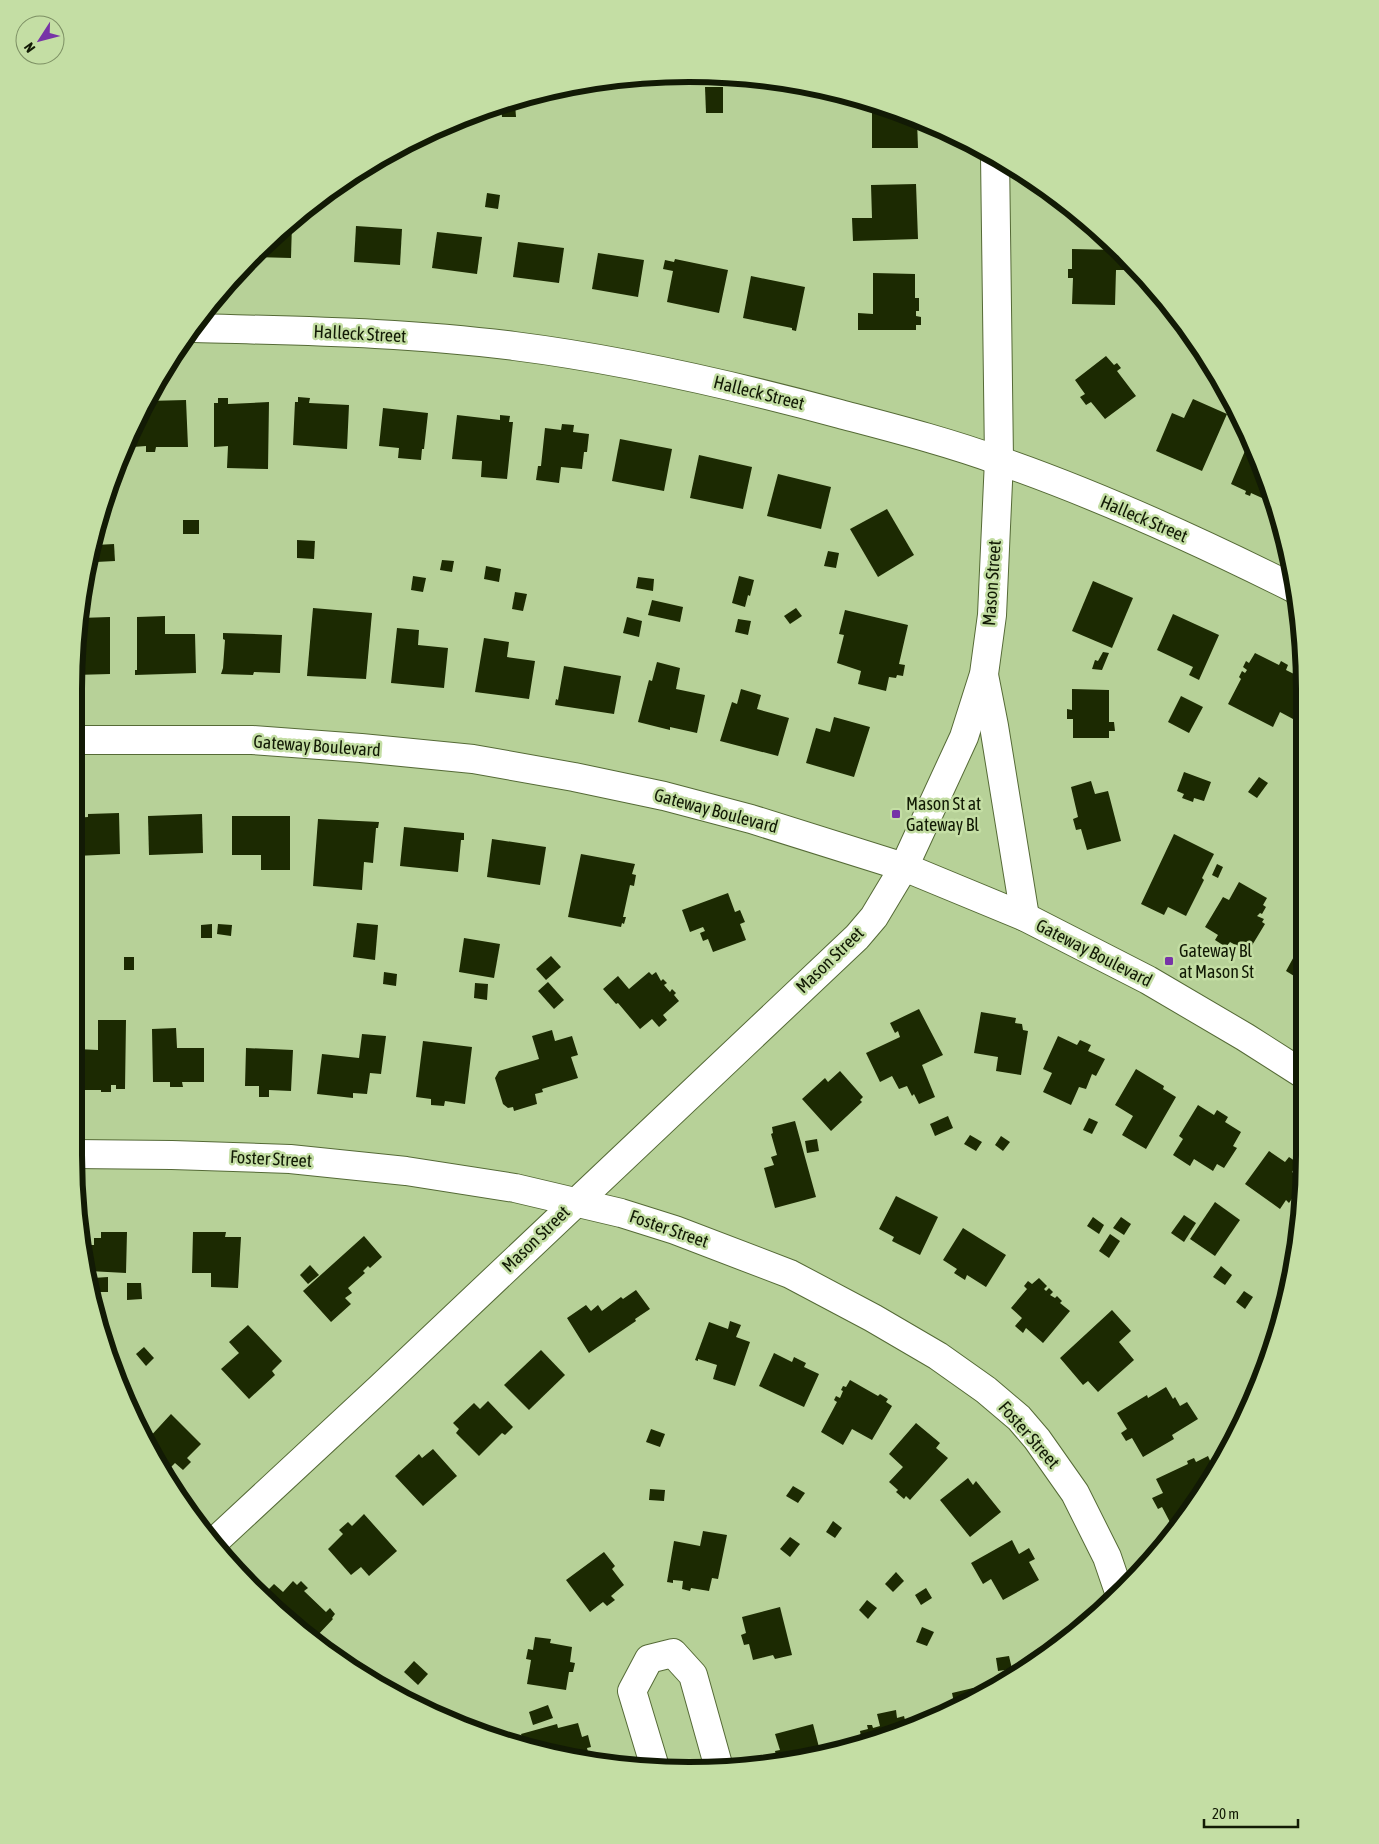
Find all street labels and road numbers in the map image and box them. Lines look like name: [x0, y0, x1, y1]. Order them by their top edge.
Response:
street label: Halleck Street: [313, 321, 407, 346]
street label: Halleck Street: [712, 371, 807, 414]
street label: Halleck Street: [1097, 491, 1191, 546]
street label: Mason Street: [978, 539, 1005, 627]
street label: Gateway Boulevard: [253, 731, 381, 760]
street label: Gateway Boulevard: [652, 784, 780, 837]
street label: Gateway Boulevard: [1033, 914, 1156, 991]
street label: Mason Street: [791, 922, 868, 997]
street label: Foster Street: [229, 1146, 313, 1171]
street label: Mason Street: [497, 1201, 574, 1276]
street label: Foster Street: [627, 1205, 711, 1252]
street label: Foster Street: [995, 1397, 1064, 1473]

